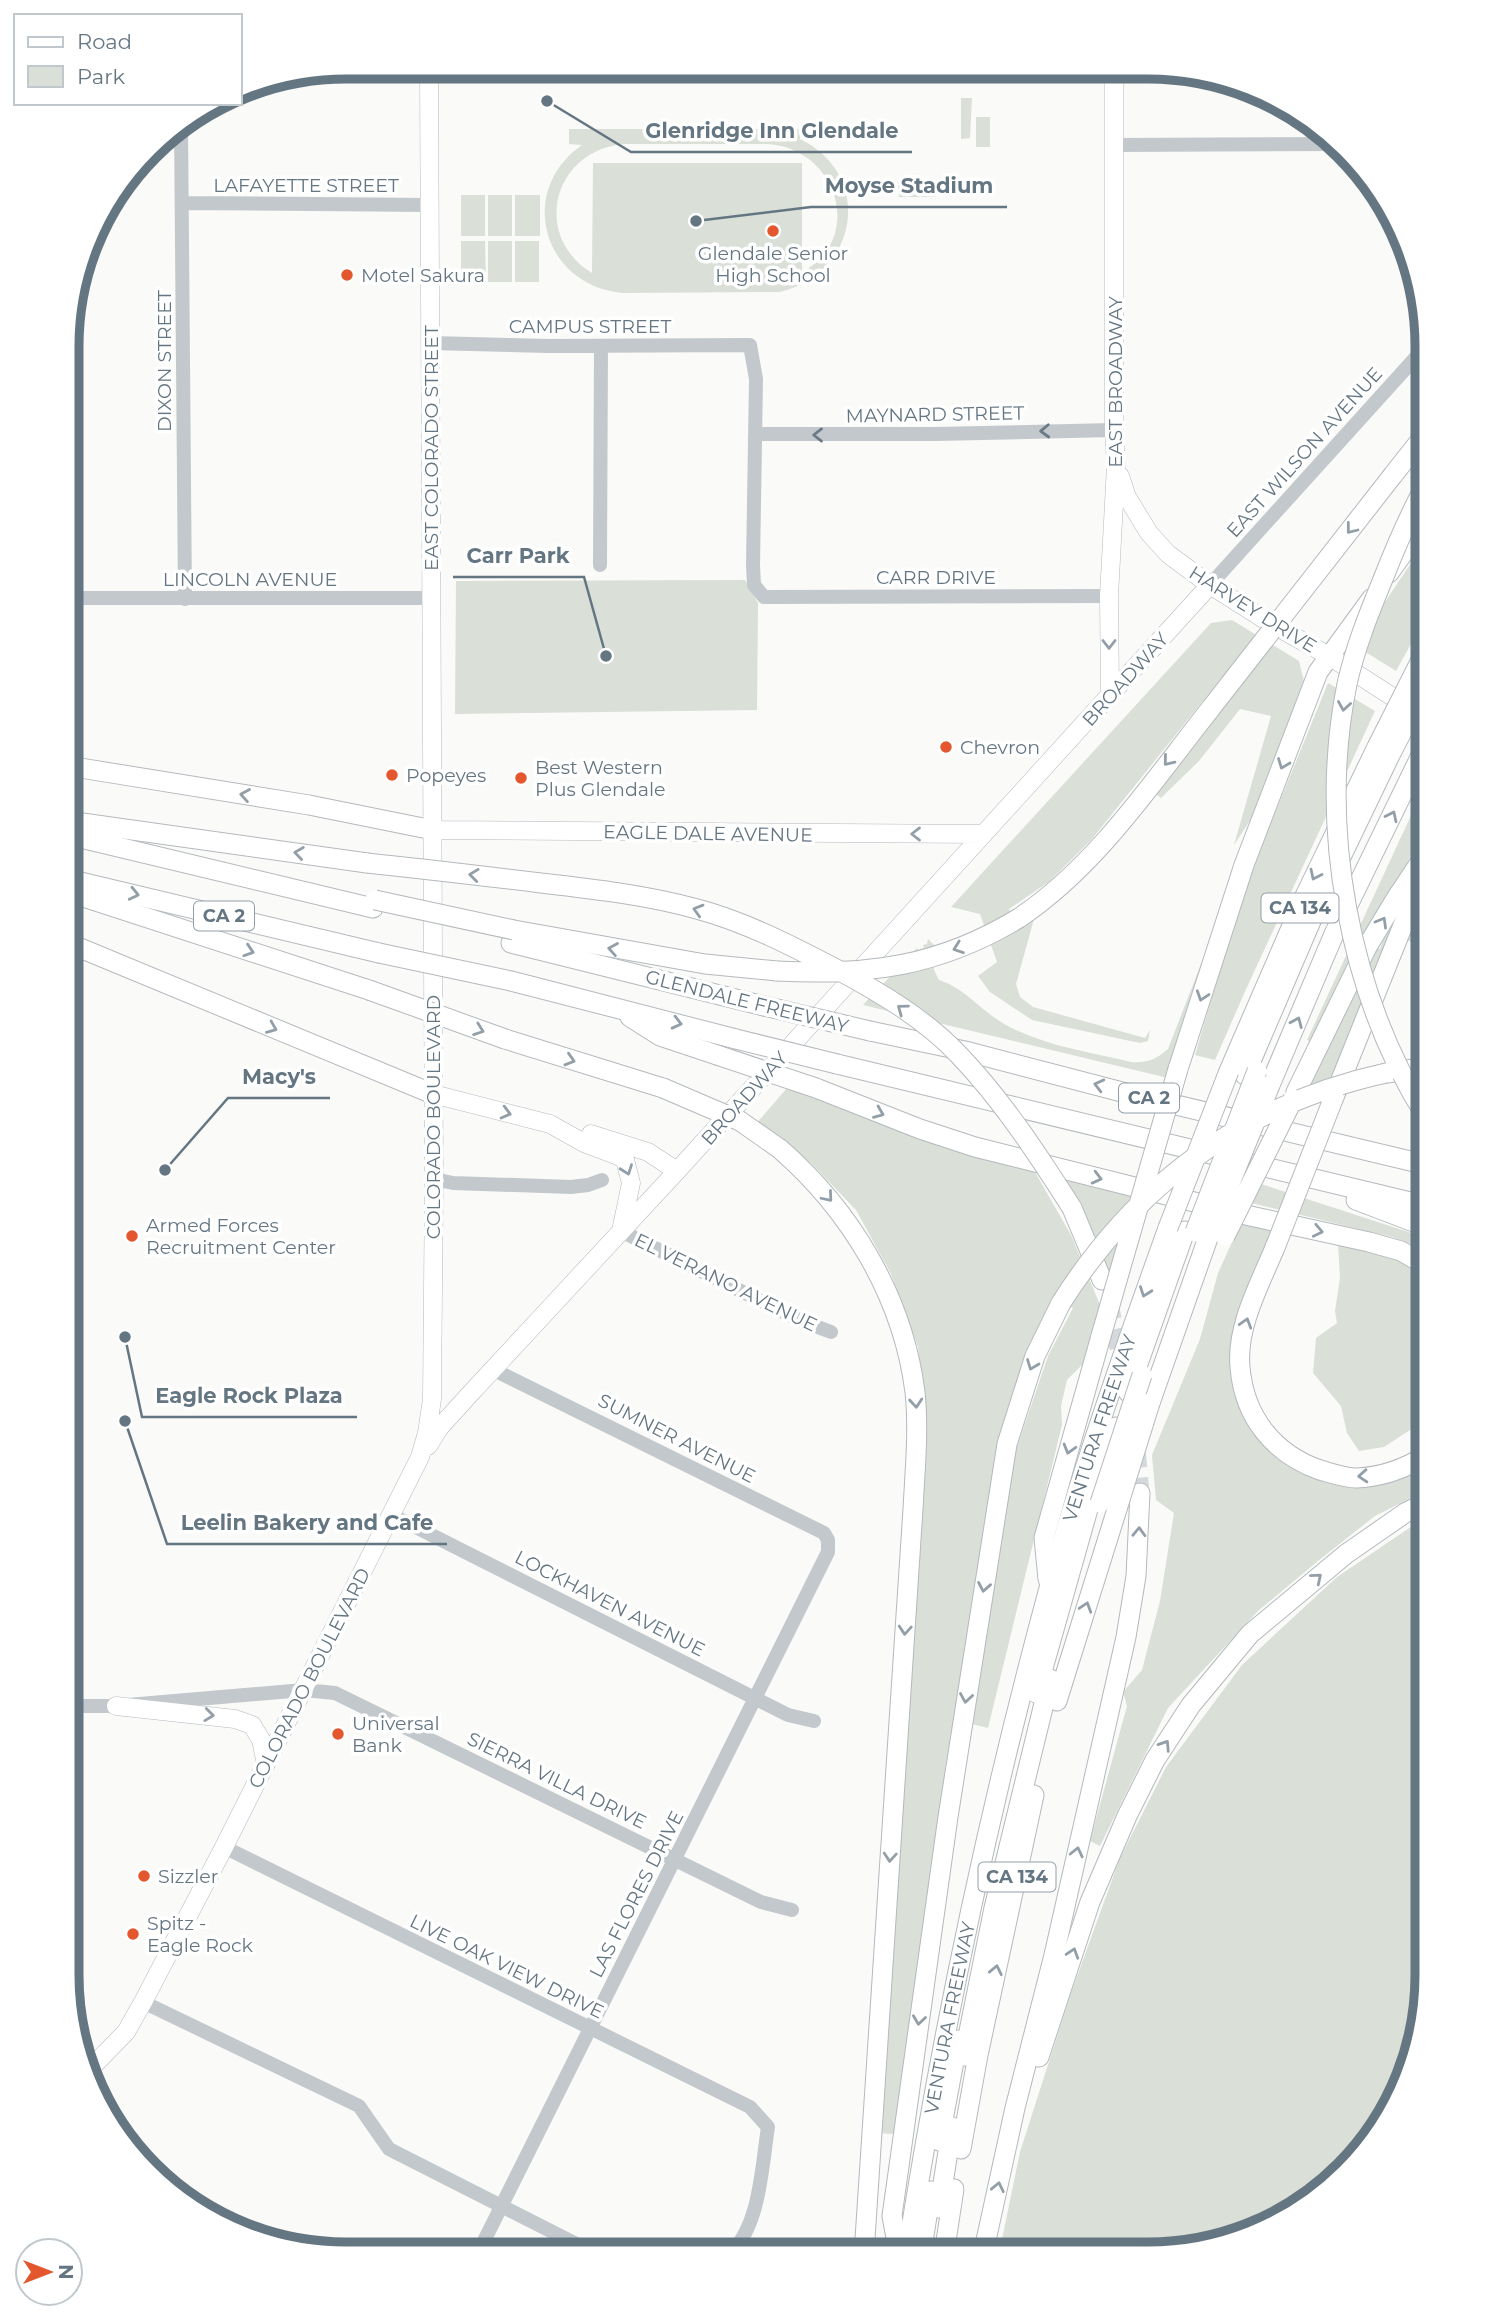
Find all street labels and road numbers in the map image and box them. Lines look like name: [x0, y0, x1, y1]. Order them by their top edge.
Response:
street label: LAFAYETTE STREET: [213, 174, 399, 197]
street label: DIXON STREET: [153, 290, 176, 432]
street label: EAST BROADWAY: [1104, 295, 1127, 468]
street label: CAMPUS STREET: [509, 315, 671, 338]
street label: EAST COLORADO STREET: [420, 325, 443, 571]
street label: EAST WILSON AVENUE: [1222, 362, 1387, 542]
street label: MAYNARD STREET: [846, 401, 1025, 428]
street label: HARVEY DRIVE: [1185, 561, 1321, 658]
street label: CARR DRIVE: [876, 566, 996, 589]
street label: LINCOLN AVENUE: [163, 568, 337, 591]
street label: BROADWAY: [1077, 627, 1174, 731]
street label: EAGLE DALE AVENUE: [603, 820, 813, 847]
road number: CA 134: [1262, 894, 1338, 923]
road number: CA 2: [194, 902, 254, 931]
street label: GLENDALE FREEWAY: [643, 965, 852, 1038]
street label: COLORADO BOULEVARD: [422, 995, 445, 1239]
street label: BROADWAY: [696, 1046, 793, 1150]
road number: CA 2: [1119, 1084, 1179, 1112]
street label: EL VERANO AVENUE: [631, 1228, 821, 1337]
street label: VENTURA FREEWAY: [1058, 1331, 1142, 1524]
street label: SUMNER AVENUE: [594, 1389, 759, 1488]
street label: LOCKHAVEN AVENUE: [511, 1545, 709, 1661]
street label: COLORADO BOULEVARD: [244, 1564, 375, 1792]
street label: SIERRA VILLA DRIVE: [463, 1727, 650, 1834]
street label: LAS FLORES DRIVE: [584, 1807, 688, 1981]
road number: CA 134: [978, 1863, 1056, 1892]
street label: LIVE OAK VIEW DRIVE: [406, 1909, 608, 2023]
street label: VENTURA FREEWAY: [920, 1919, 980, 2116]

